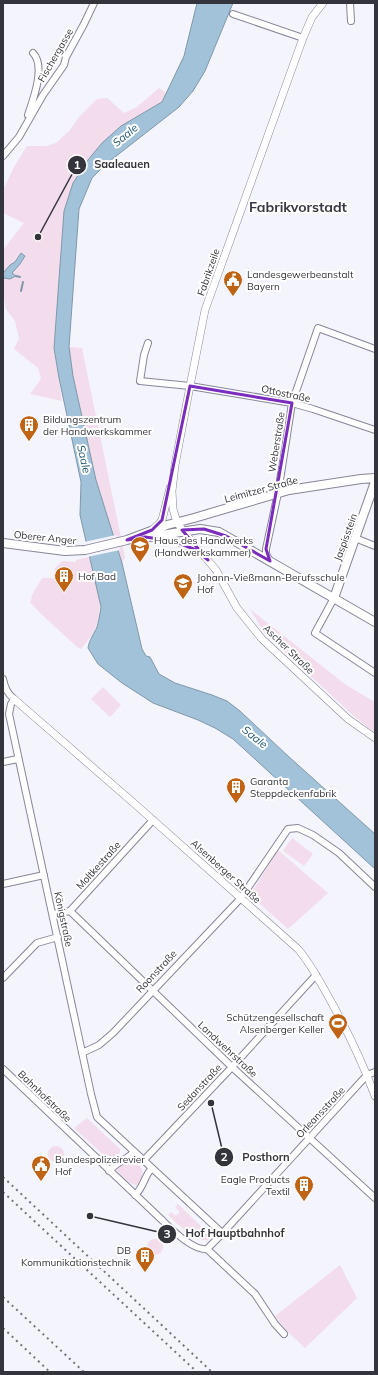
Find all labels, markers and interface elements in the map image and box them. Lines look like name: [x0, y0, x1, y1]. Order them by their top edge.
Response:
street label: Fischergasse: [35, 26, 76, 85]
water label: Saale: [109, 121, 141, 149]
callout: Saaleauen: [67, 153, 158, 176]
text: 1: [73, 157, 81, 172]
text: Saaleauen: [94, 157, 150, 171]
district label: Fabrikvorstadt: [249, 198, 348, 216]
street label: Fabrikzeile: [194, 247, 223, 298]
place label: Landesgewerbeanstalt Bayern: [247, 268, 354, 293]
public building icon: Landesgewerbeanstalt Bayern: [222, 269, 244, 297]
street label: Ottostraße: [260, 382, 312, 405]
street label: Weberstraße: [265, 411, 288, 473]
place label: Bildungszentrum der Handwerkskammer: [43, 413, 152, 438]
building icon: Bildungszentrum der Handwerkskammer: [18, 414, 40, 442]
water label: Saale: [74, 443, 94, 475]
street label: Leimitzer Straße: [223, 473, 299, 506]
street label: Jaspisstein: [331, 512, 360, 563]
street label: Oberer Anger: [13, 528, 77, 547]
place label: Haus des Handwerks (Handwerkskammer): [154, 534, 253, 559]
school or university icon: Haus des Handwerks (Handwerkskammer): [129, 535, 151, 563]
building icon: Hof Bad: [53, 565, 75, 593]
place label: Hof Bad: [78, 570, 116, 583]
place label: Johann-Vießmann-Berufsschule Hof: [197, 571, 345, 596]
school or university icon: Johann-Vießmann-Berufsschule Hof: [172, 572, 194, 600]
street label: Ascher Straße: [260, 622, 317, 677]
water label: Saale: [239, 723, 271, 751]
place label: Garanta Steppdeckenfabrik: [250, 775, 337, 800]
building icon: Garanta Steppdeckenfabrik: [225, 776, 247, 804]
street label: Alsenberger Straße: [188, 837, 263, 906]
street label: Moltkestraße: [73, 839, 123, 892]
street label: Königstraße: [51, 890, 76, 948]
street label: Roonstraße: [133, 947, 179, 995]
place label: Schützengesellschaft Alsenberger Keller: [226, 1011, 324, 1036]
sports icon: Schützengesellschaft Alsenberger Keller: [327, 1012, 349, 1040]
street label: Landwehrstraße: [195, 1018, 260, 1080]
street label: Sedanstraße: [174, 1061, 224, 1113]
street label: Bahnhofstraße: [15, 1068, 74, 1125]
street label: Orleansstraße: [293, 1084, 348, 1141]
callout: Posthorn: [214, 1146, 297, 1169]
text: 2: [220, 1149, 228, 1164]
text: Posthorn: [242, 1150, 290, 1164]
place label: Bundespolizeirevier Hof: [55, 1153, 145, 1178]
public building icon: Bundespolizeirevier Hof: [30, 1154, 52, 1182]
place label: Eagle Products Textil: [221, 1173, 290, 1198]
building icon: Eagle Products Textil: [293, 1174, 315, 1202]
callout: Hof Hauptbahnhof: [157, 1222, 292, 1245]
text: 3: [163, 1226, 171, 1241]
text: Hof Hauptbahnhof: [186, 1226, 285, 1240]
place label: DB Kommunikationstechnik: [21, 1244, 132, 1269]
building icon: DB Kommunikationstechnik: [134, 1245, 156, 1273]

